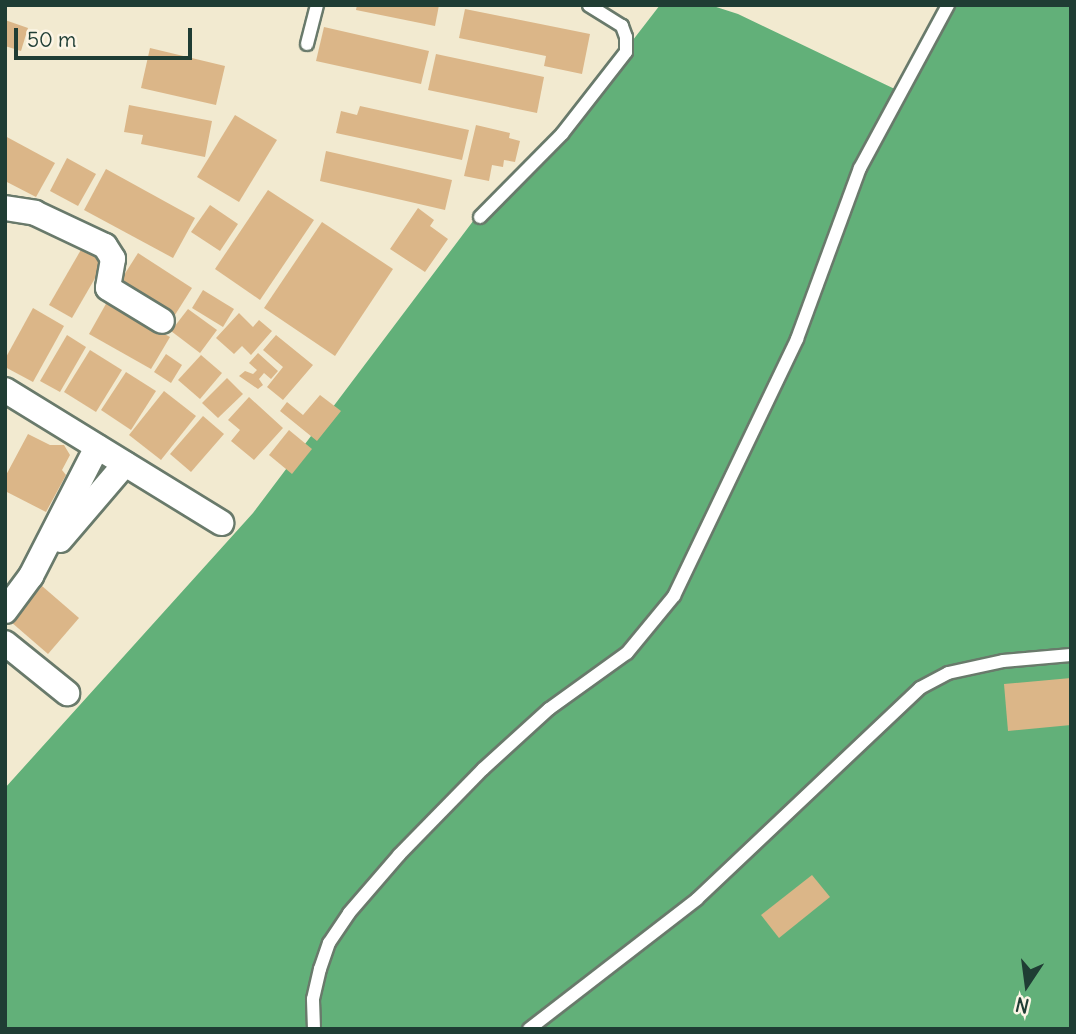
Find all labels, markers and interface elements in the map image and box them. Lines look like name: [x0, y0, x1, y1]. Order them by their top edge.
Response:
scale bar: [18, 14, 196, 58]
text: 50 m: [27, 26, 76, 53]
north arrow: [992, 950, 1062, 1020]
text: N: [1013, 992, 1031, 1019]

